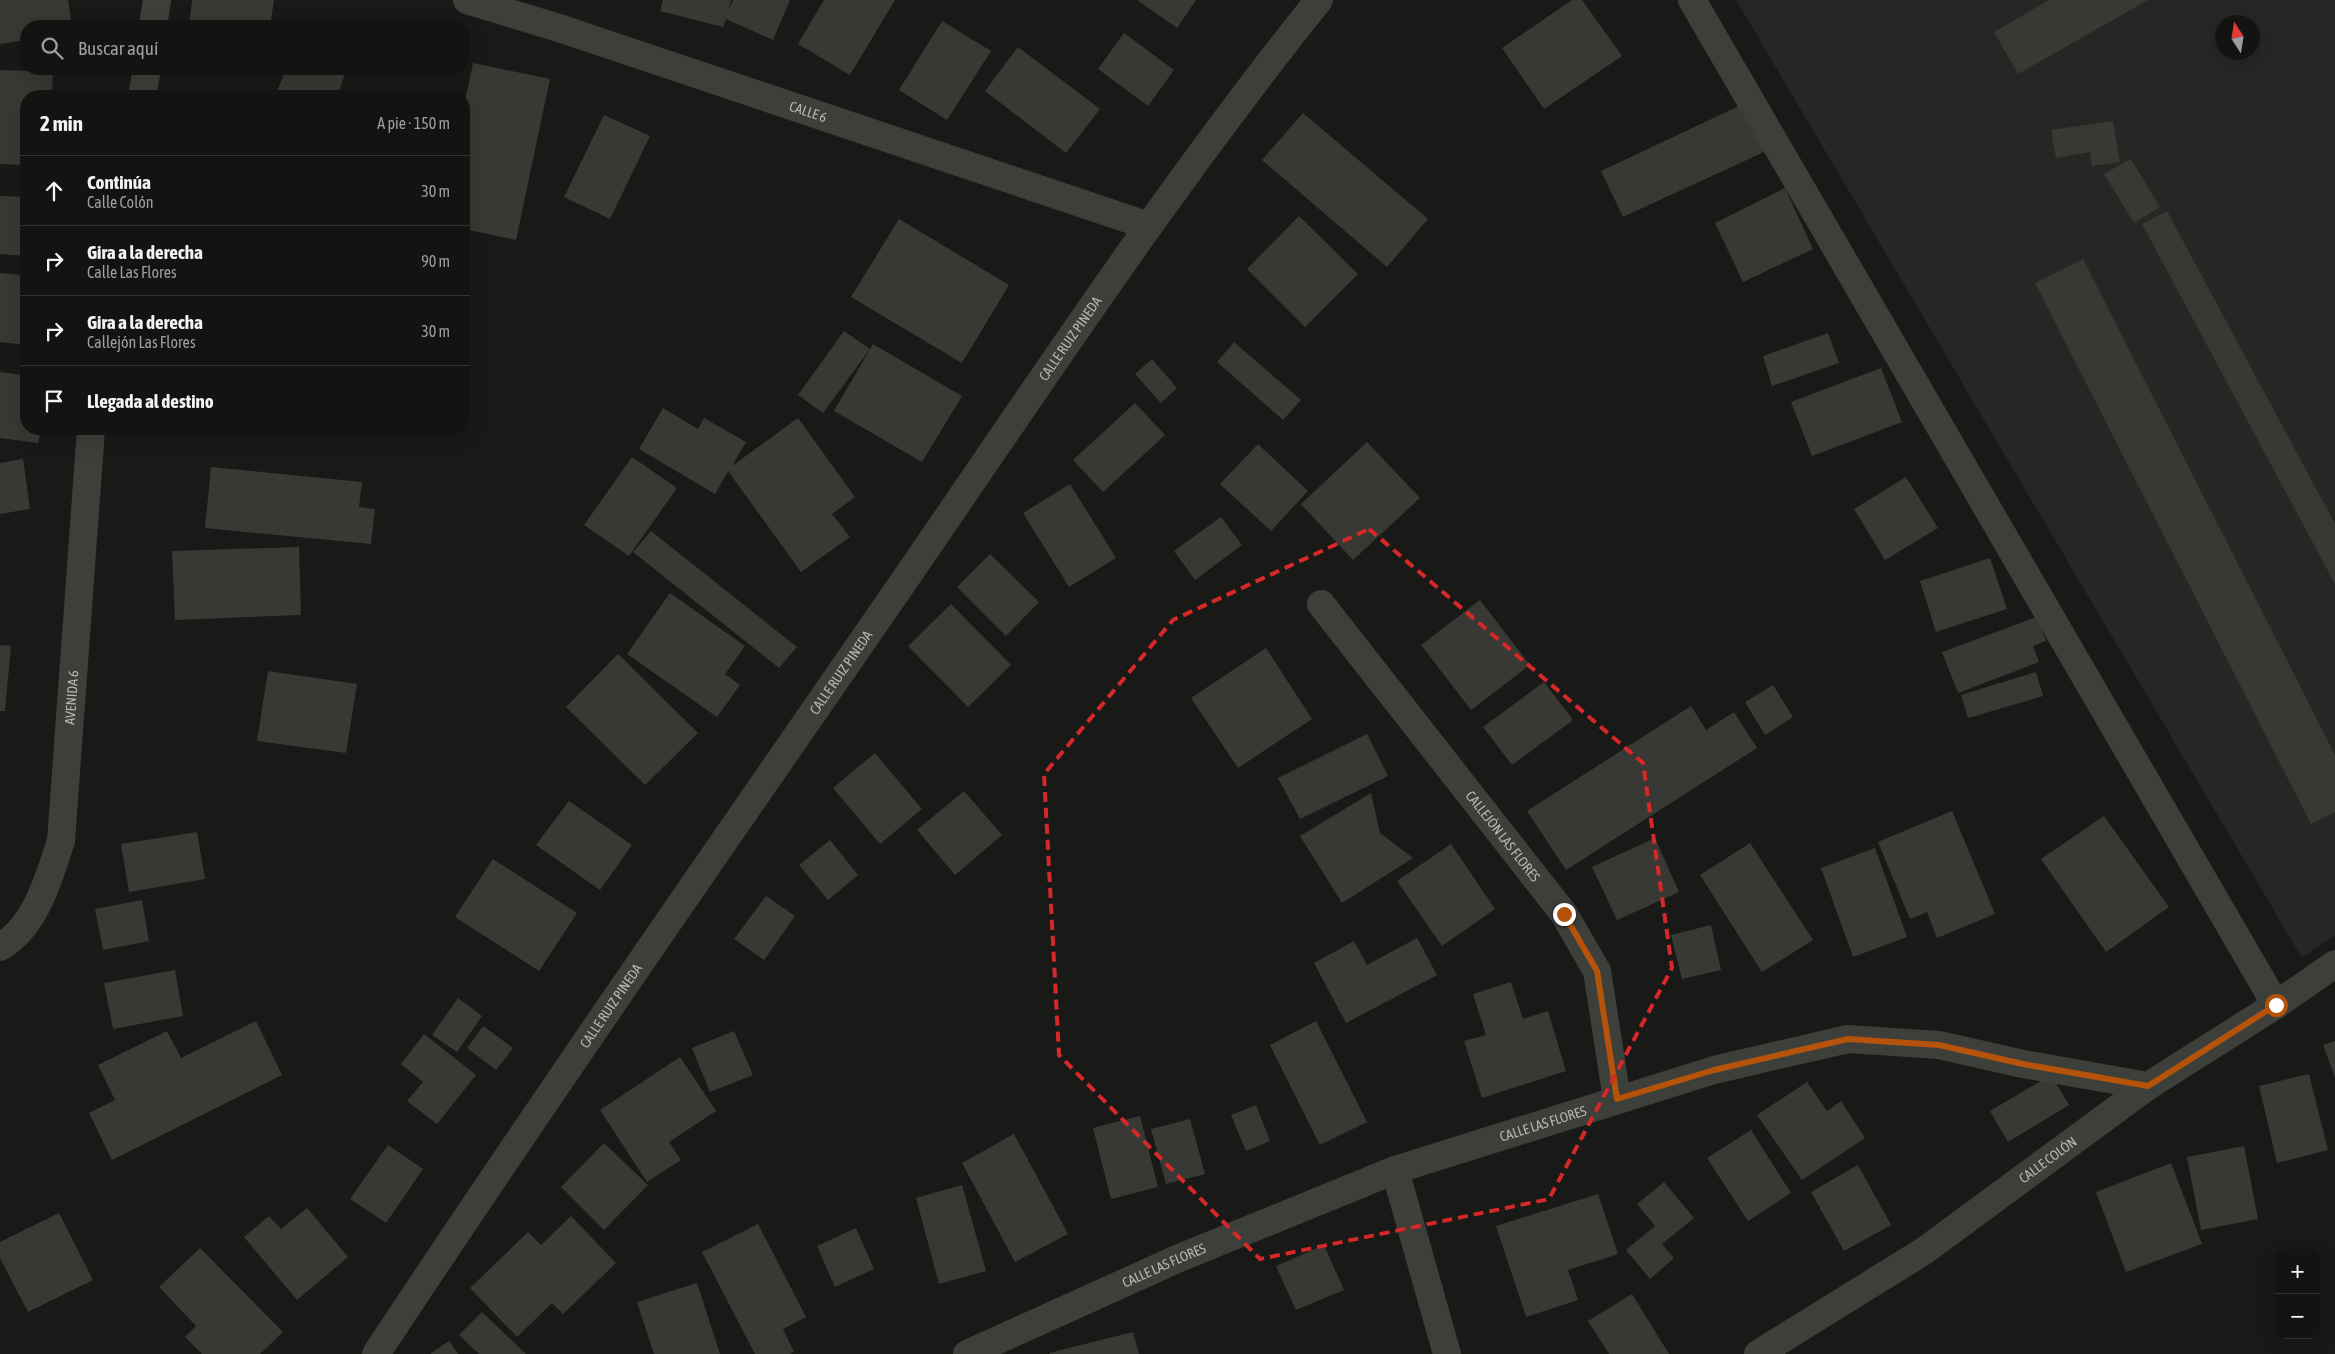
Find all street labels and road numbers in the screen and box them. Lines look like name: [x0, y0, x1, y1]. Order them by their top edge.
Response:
street label: CALLE 6: [787, 98, 829, 125]
street label: CALLE RUIZ PINEDA: [1036, 293, 1105, 384]
street label: CALLE RUIZ PINEDA: [806, 627, 875, 717]
street label: AVENIDA 6: [61, 669, 81, 725]
street label: CALLEJÓN LAS FLORES: [1463, 788, 1544, 885]
street label: CALLE RUIZ PINEDA: [576, 961, 645, 1051]
street label: CALLE LAS FLORES: [1498, 1103, 1588, 1145]
street label: CALLE COLÓN: [2016, 1133, 2080, 1186]
street label: CALLE LAS FLORES: [1120, 1240, 1208, 1291]

